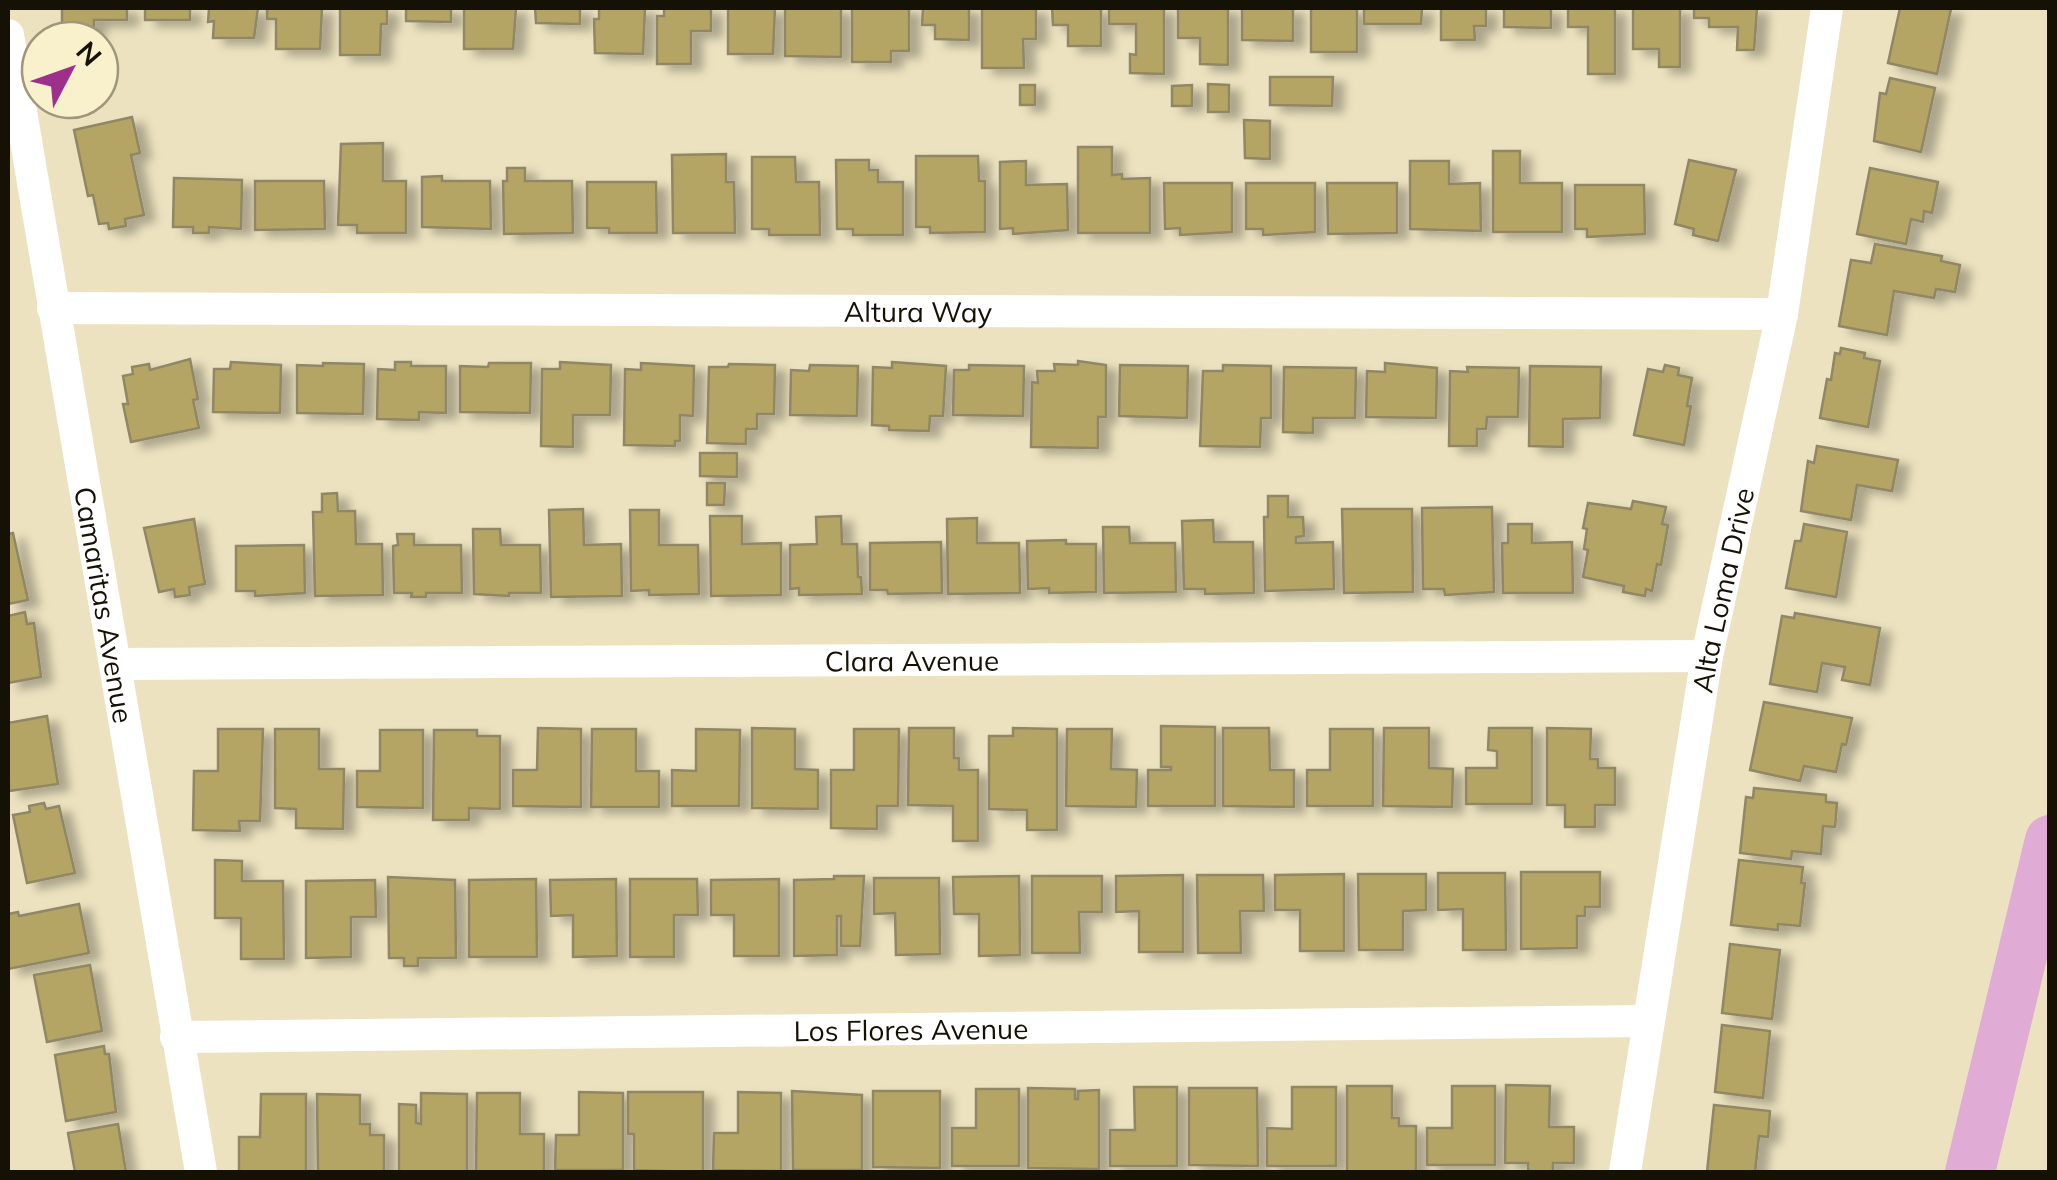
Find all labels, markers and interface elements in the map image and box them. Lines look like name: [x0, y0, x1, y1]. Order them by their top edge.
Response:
north arrow: [20, 20, 120, 120]
text: N: [69, 34, 109, 73]
street label: Altura Way: [844, 293, 992, 329]
street label: Camaritas Avenue: [67, 484, 142, 726]
street label: Alta Loma Drive: [1684, 484, 1761, 695]
street label: Clara Avenue: [825, 642, 999, 678]
street label: Los Flores Avenue: [793, 1010, 1029, 1048]

